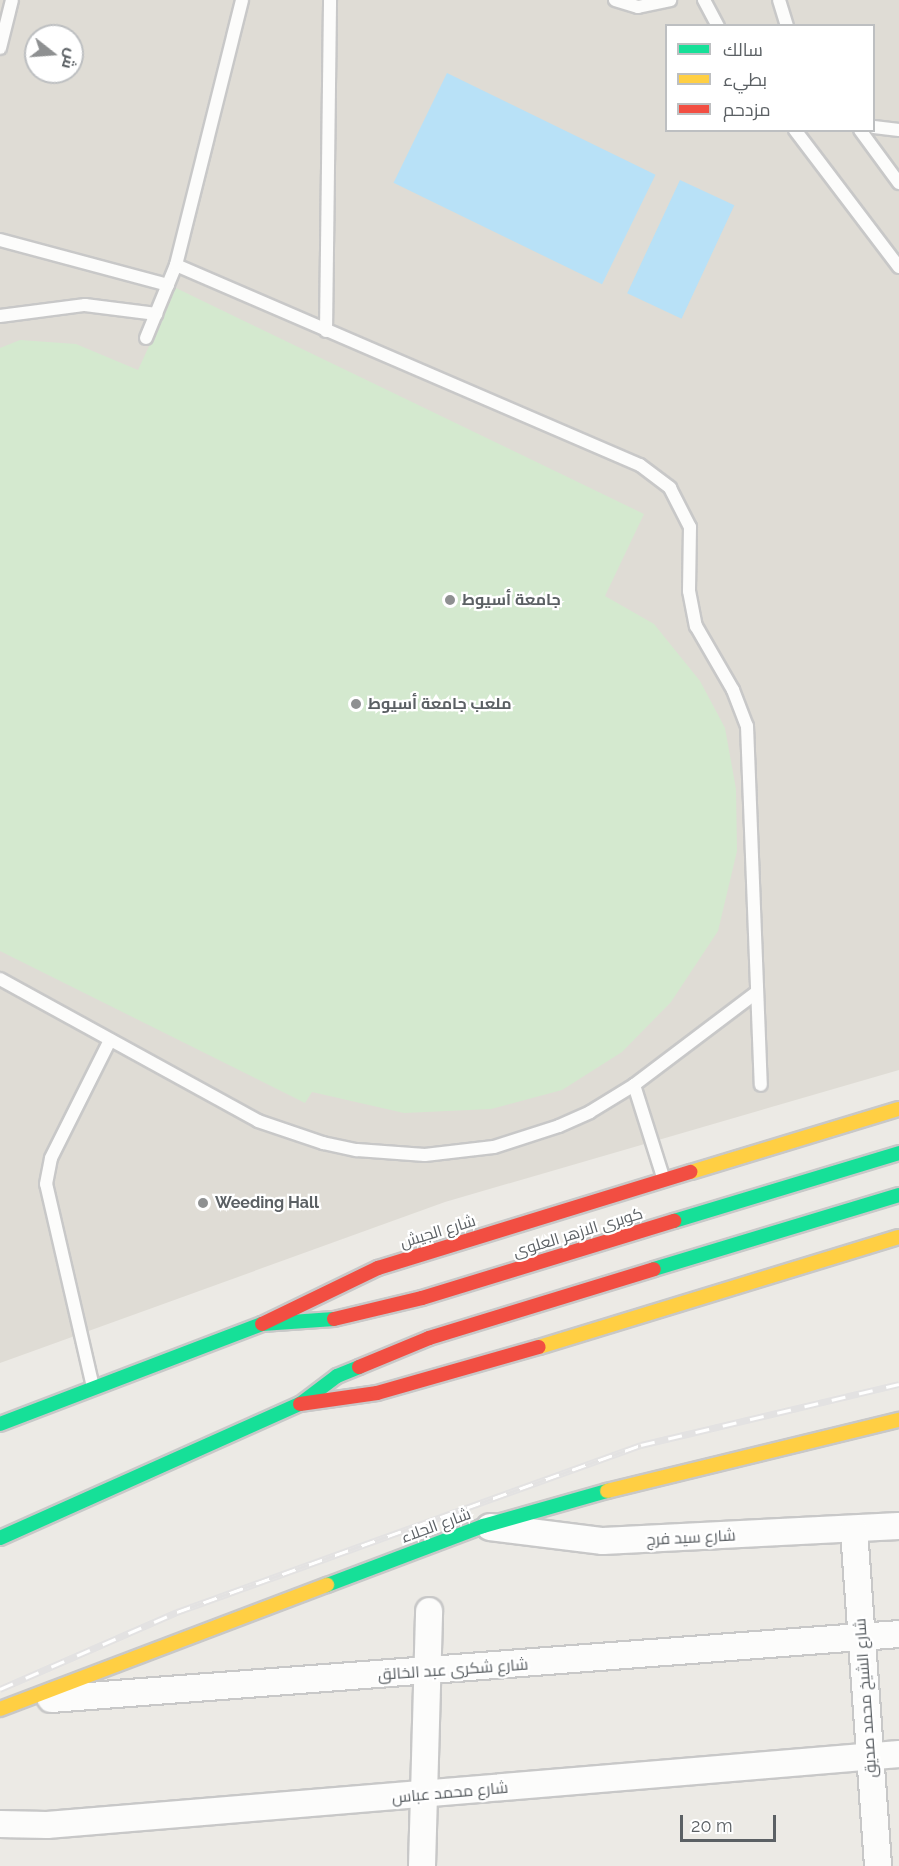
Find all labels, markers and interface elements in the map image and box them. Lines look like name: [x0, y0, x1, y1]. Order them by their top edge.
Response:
north arrow: [24, 24, 84, 84]
legend: [665, 24, 875, 132]
text: سالك: [723, 39, 763, 60]
text: ش: [58, 46, 82, 71]
text: بطيء: [723, 69, 767, 90]
text: مزدحم: [723, 99, 771, 120]
place label: جامعة أسيوط: [462, 590, 561, 610]
marker: جامعة أسيوط: [443, 593, 457, 607]
place label: ملعب جامعة أسيوط: [368, 694, 512, 714]
marker: ملعب جامعة أسيوط: [349, 697, 363, 711]
place label: Weeding Hall: [215, 1193, 319, 1213]
marker: Weeding Hall: [196, 1196, 210, 1210]
street label: كوبرى الازهر العلوى: [511, 1204, 645, 1262]
street label: شارع الجيش: [398, 1211, 478, 1253]
street label: شارع الجلاء: [398, 1505, 474, 1547]
street label: شارع سيد فرج: [646, 1526, 736, 1550]
street label: شارع الشيخ محمد صديق: [851, 1618, 881, 1778]
street label: شارع شكرى عبد الخالق: [377, 1655, 529, 1685]
street label: شارع محمد عباس: [391, 1778, 509, 1808]
scale bar: [683, 1803, 779, 1841]
text: 20 m: [691, 1815, 733, 1836]

